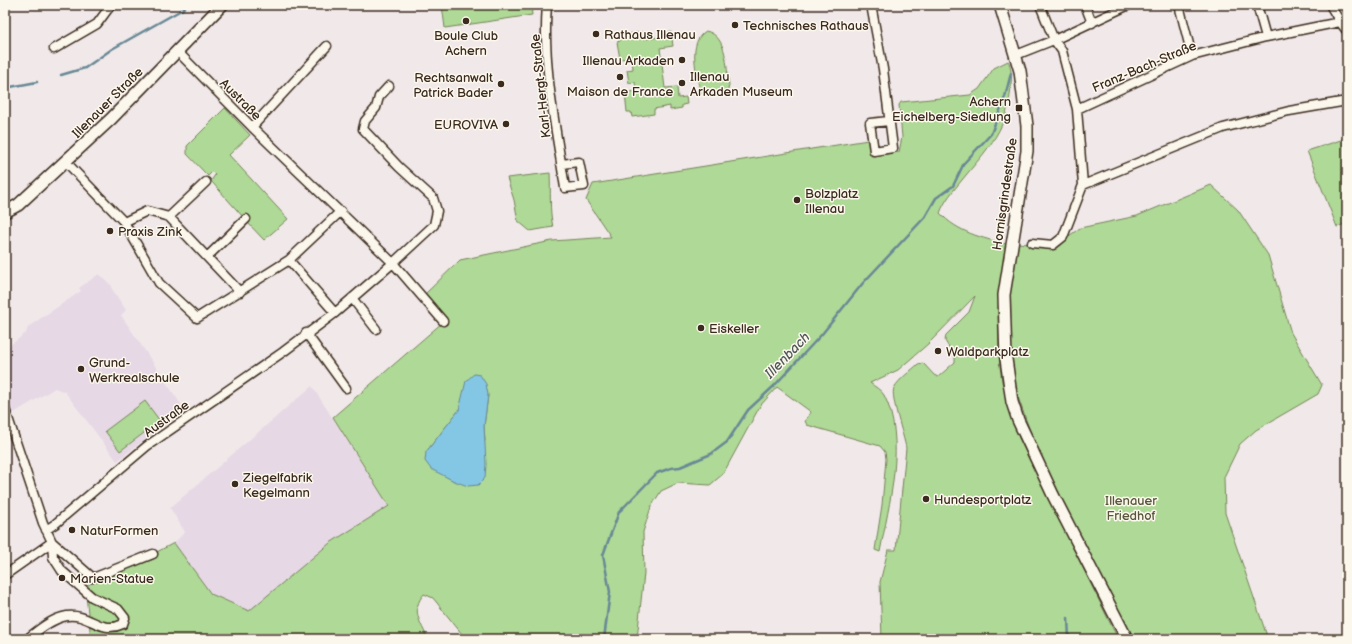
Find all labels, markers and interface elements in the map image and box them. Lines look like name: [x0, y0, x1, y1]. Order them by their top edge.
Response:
marker: Boule Club Achern: [461, 16, 471, 26]
place label: Technisches Rathaus: [743, 18, 869, 34]
marker: Technisches Rathaus: [730, 20, 740, 30]
place label: Rathaus Illenau: [604, 27, 696, 43]
place label: Boule Club Achern: [434, 28, 498, 59]
marker: Rathaus Illenau: [591, 29, 601, 39]
street label: Karl-Hergt-Straße: [528, 33, 554, 139]
street label: Franz-Bach-Straße: [1090, 38, 1199, 96]
place label: Illenau Arkaden: [582, 53, 674, 69]
marker: Illenau Arkaden: [677, 55, 687, 65]
street label: Illenauer Straße: [69, 64, 147, 141]
place label: Illenau Arkaden Museum: [690, 69, 793, 100]
place label: Rechtsanwalt Patrick Bader: [413, 70, 493, 101]
marker: Maison de France: [615, 72, 625, 82]
street label: Austraße: [216, 76, 265, 124]
marker: Illenau Arkaden Museum: [677, 78, 687, 88]
marker: Rechtsanwalt Patrick Bader: [496, 79, 506, 89]
place label: Maison de France: [567, 84, 674, 100]
place label: Achern Eichelberg-Siedlung: [892, 94, 1011, 125]
marker: Achern Eichelberg-Siedlung: [1014, 103, 1024, 113]
place label: EUROVIVA: [434, 117, 498, 133]
marker: EUROVIVA: [501, 119, 511, 129]
street label: Hornisgrindestraße: [989, 137, 1021, 251]
place label: Bolzplatz Illenau: [805, 186, 859, 217]
marker: Bolzplatz Illenau: [792, 195, 802, 205]
place label: Praxis Zink: [118, 224, 182, 240]
marker: Praxis Zink: [105, 226, 115, 236]
place label: Eiskeller: [709, 321, 759, 337]
marker: Eiskeller: [696, 323, 706, 333]
water label: Illenbach: [760, 328, 814, 383]
place label: Waldparkplatz: [946, 344, 1029, 360]
marker: Waldparkplatz: [933, 346, 943, 356]
place label: Grund- Werkrealschule: [89, 355, 180, 386]
marker: Grund- Werkrealschule: [76, 364, 86, 374]
street label: Austraße: [141, 397, 193, 441]
place label: Ziegelfabrik Kegelmann: [242, 470, 313, 501]
marker: Ziegelfabrik Kegelmann: [230, 479, 240, 489]
place label: Hundesportplatz: [934, 492, 1032, 508]
park label: Illenauer Friedhof: [1105, 493, 1157, 524]
marker: Hundesportplatz: [921, 494, 931, 504]
place label: NaturFormen: [80, 523, 158, 539]
marker: NaturFormen: [67, 525, 77, 535]
place label: Marien-Statue: [70, 571, 154, 587]
marker: Marien-Statue: [57, 573, 67, 583]

